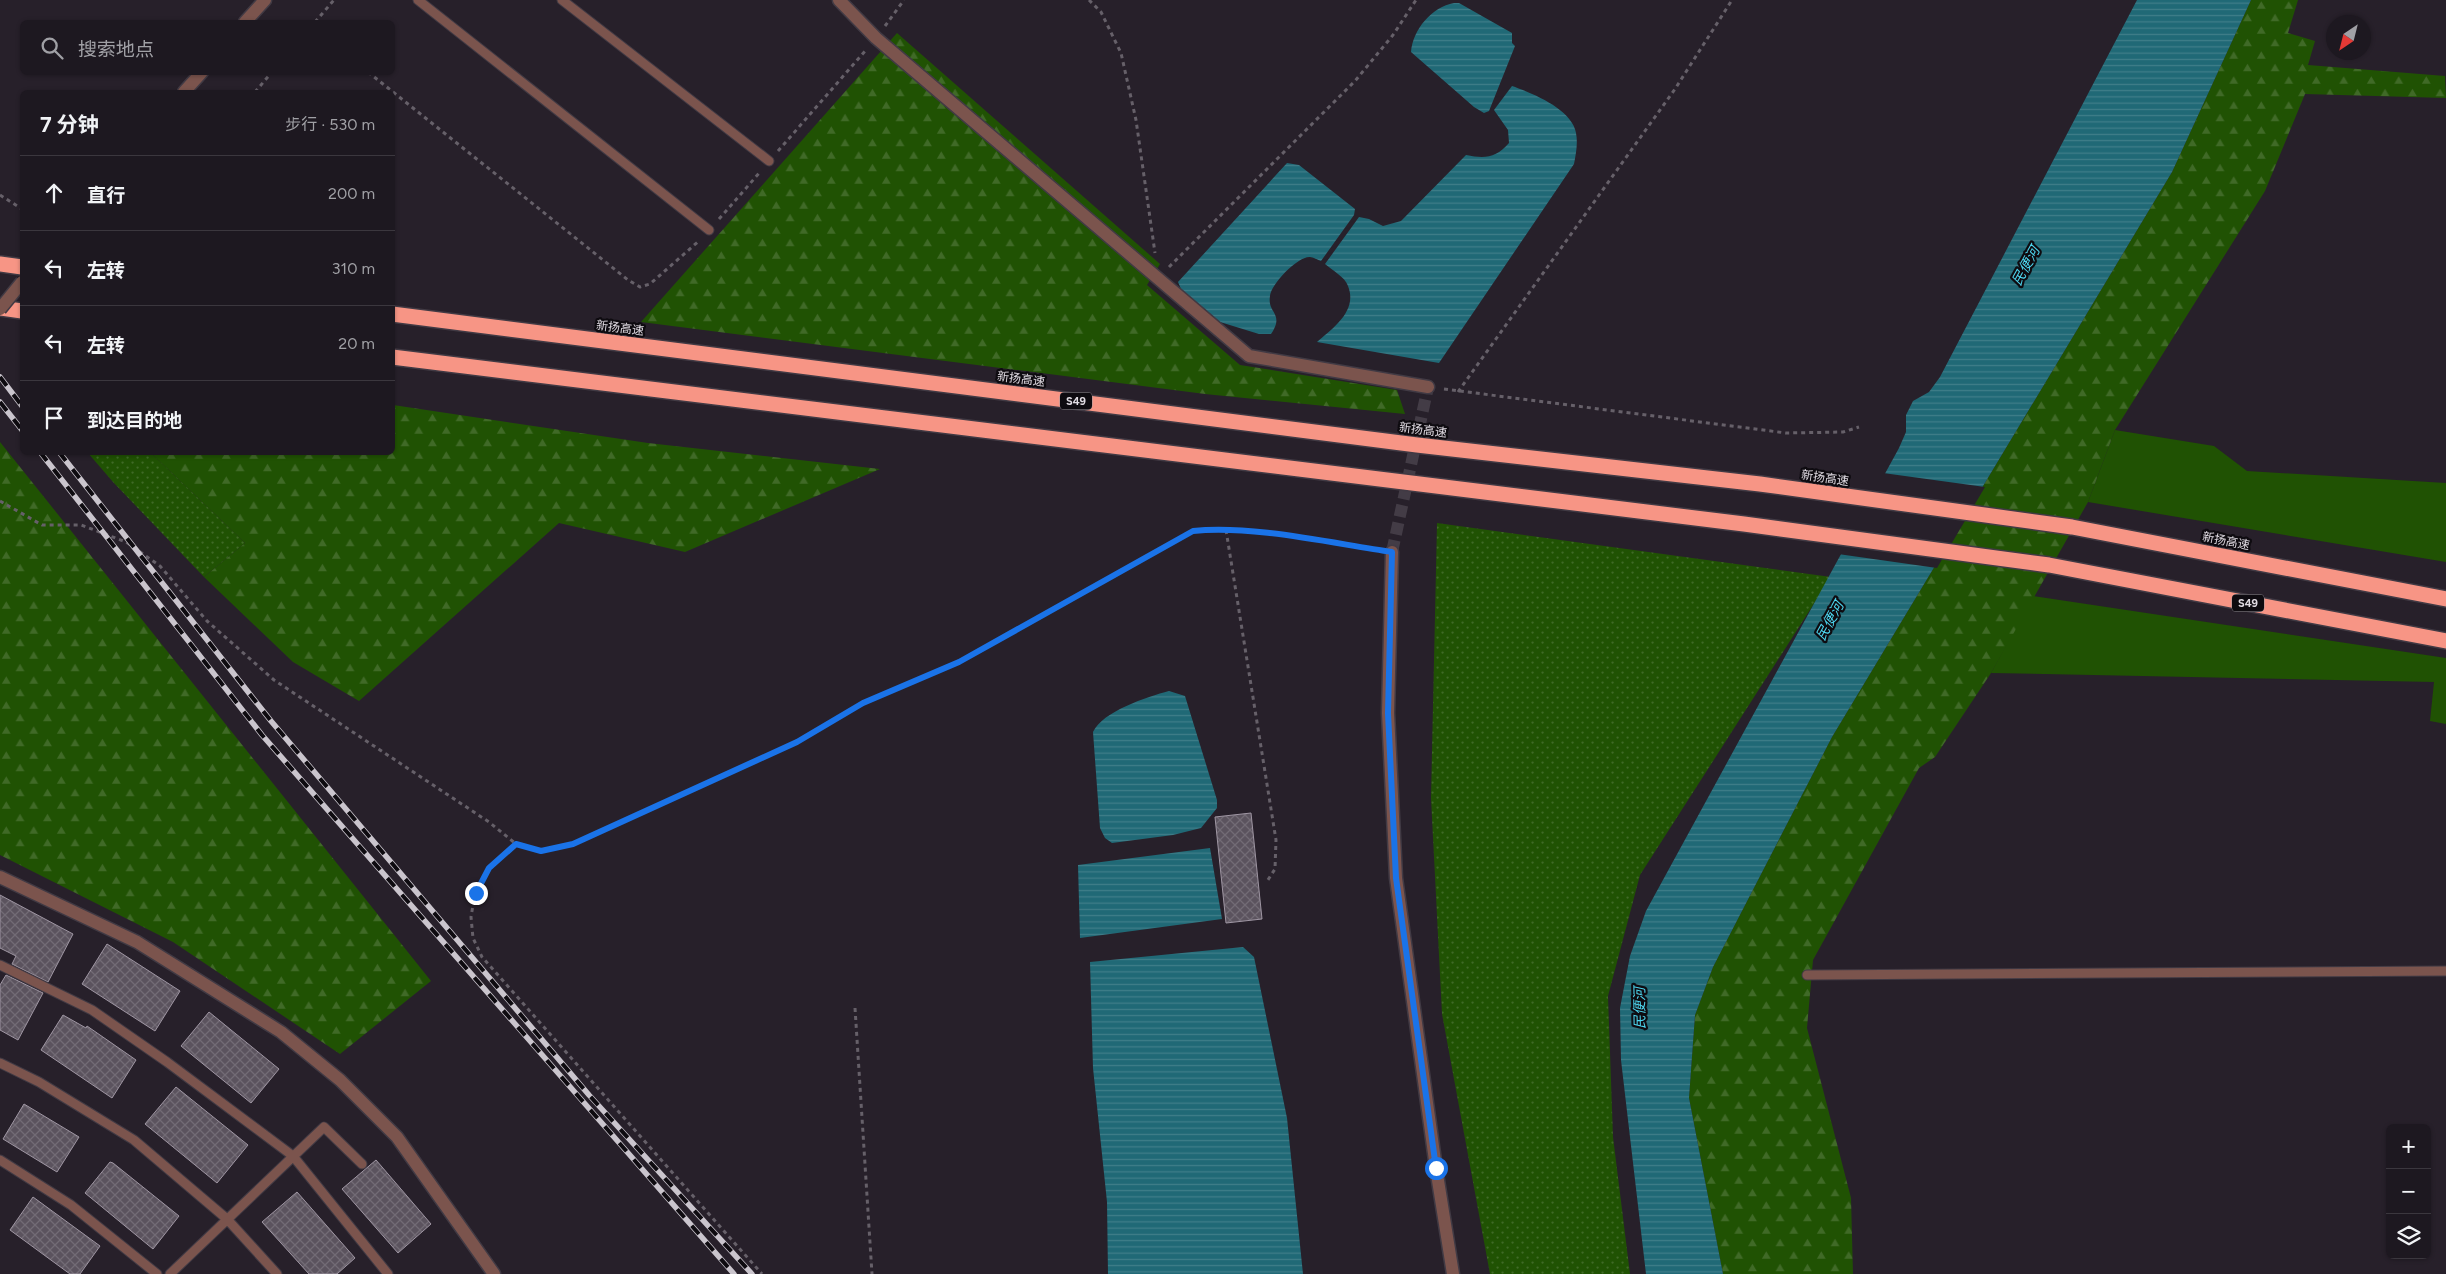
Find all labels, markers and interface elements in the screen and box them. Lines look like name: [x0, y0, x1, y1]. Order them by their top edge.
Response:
north arrow: [2326, 15, 2371, 60]
search box: [20, 20, 395, 75]
icon: search: [38, 34, 66, 62]
text: 搜索地点: [78, 38, 154, 61]
text: 7 分钟: [40, 112, 99, 137]
text: 步行 · 530 m: [285, 115, 375, 134]
icon: ahead: [40, 179, 68, 207]
text: 直行: [87, 184, 125, 207]
text: 200 m: [328, 184, 375, 203]
water label: 民便河: [2008, 241, 2045, 288]
icon: left: [40, 254, 68, 282]
text: 左转: [87, 259, 125, 282]
text: 310 m: [332, 259, 375, 278]
street label: 新扬高速: [595, 318, 645, 338]
icon: left: [40, 329, 68, 357]
text: 左转: [87, 334, 125, 357]
text: 20 m: [338, 334, 375, 353]
street label: 新扬高速: [996, 369, 1046, 389]
road number: S49: [1060, 392, 1092, 410]
icon: arrive: [40, 404, 68, 432]
text: 到达目的地: [87, 409, 182, 432]
street label: 新扬高速: [1398, 420, 1448, 440]
street label: 新扬高速: [1800, 468, 1850, 488]
street label: 新扬高速: [2201, 530, 2251, 552]
road number: S49: [2232, 594, 2264, 612]
water label: 民便河: [1812, 596, 1849, 643]
route end: [465, 882, 488, 905]
water label: 民便河: [1631, 984, 1649, 1029]
map controls: [2386, 1124, 2431, 1259]
button: +: [2386, 1124, 2431, 1169]
route start: [1425, 1157, 1448, 1180]
button: −: [2386, 1169, 2431, 1214]
button: layers: [2386, 1214, 2431, 1259]

